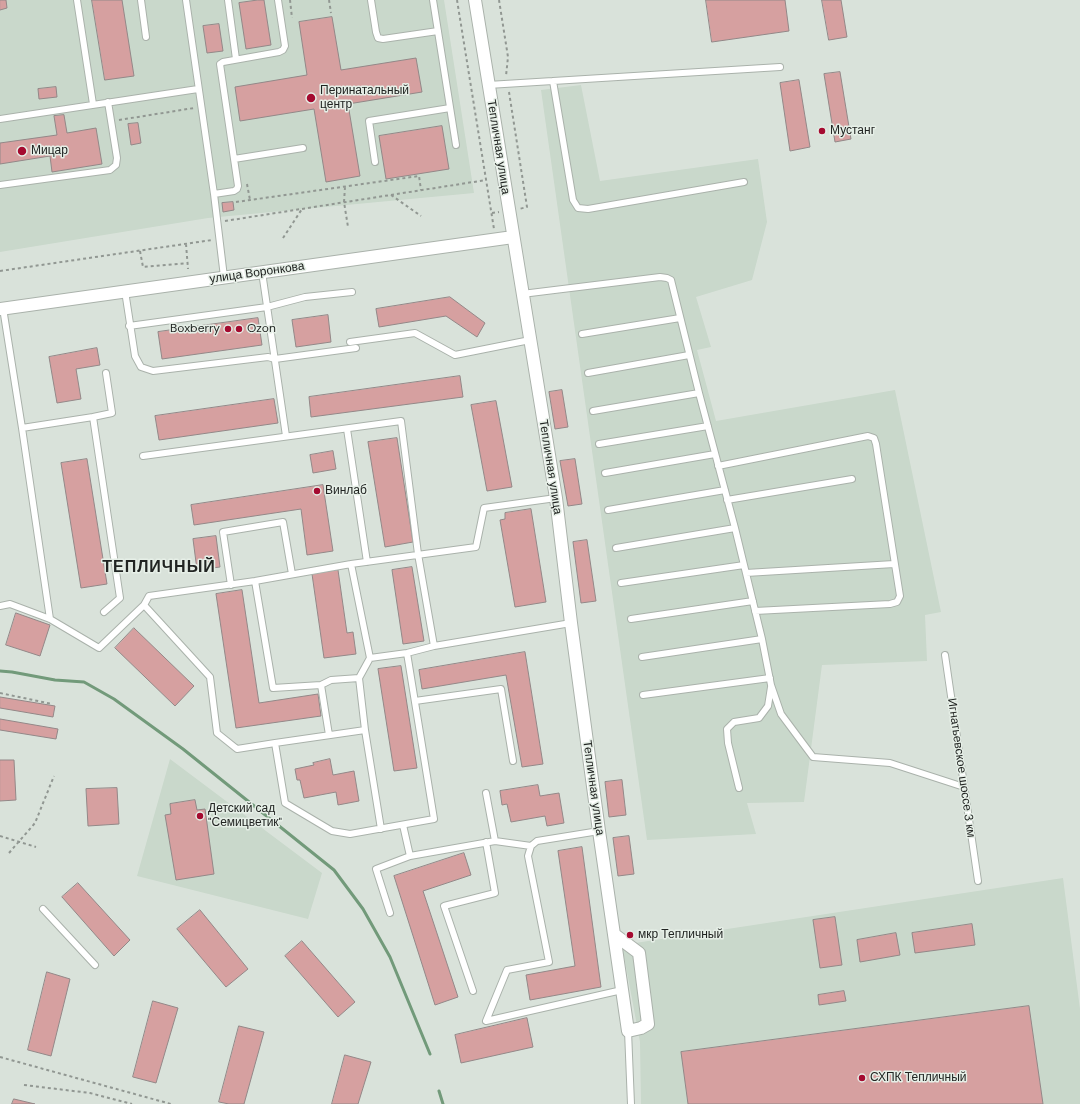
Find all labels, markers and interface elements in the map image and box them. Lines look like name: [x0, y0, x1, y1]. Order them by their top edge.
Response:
place label: Перинатальный центр: [320, 84, 409, 112]
marker: Перинатальный центр: [305, 92, 317, 104]
street label: Тепличная улица: [483, 99, 513, 195]
place label: Мустанг: [830, 124, 875, 138]
marker: Мустанг: [817, 126, 827, 136]
place label: Мицар: [31, 144, 68, 158]
marker: Мицар: [16, 145, 28, 157]
street label: улица Воронкова: [209, 259, 305, 287]
place label: Boxberry: [170, 322, 220, 336]
place label: Ozon: [247, 322, 276, 336]
marker: Boxberry: [223, 324, 233, 334]
marker: Ozon: [234, 324, 244, 334]
street label: Тепличная улица: [535, 419, 565, 515]
place label: Винлаб: [325, 484, 367, 498]
marker: Винлаб: [312, 486, 322, 496]
district label: ТЕПЛИЧНЫЙ: [102, 558, 216, 578]
street label: Игнатьевское шоссе 3 км: [944, 697, 978, 839]
street label: Тепличная улица: [579, 740, 607, 836]
place label: Детский сад "Семицветик": [208, 802, 282, 830]
marker: Детский сад "Семицветик": [195, 811, 205, 821]
place label: мкр Тепличный: [638, 928, 723, 942]
marker: мкр Тепличный: [625, 930, 635, 940]
place label: СХПК Тепличный: [870, 1071, 967, 1085]
marker: СХПК Тепличный: [857, 1073, 867, 1083]

